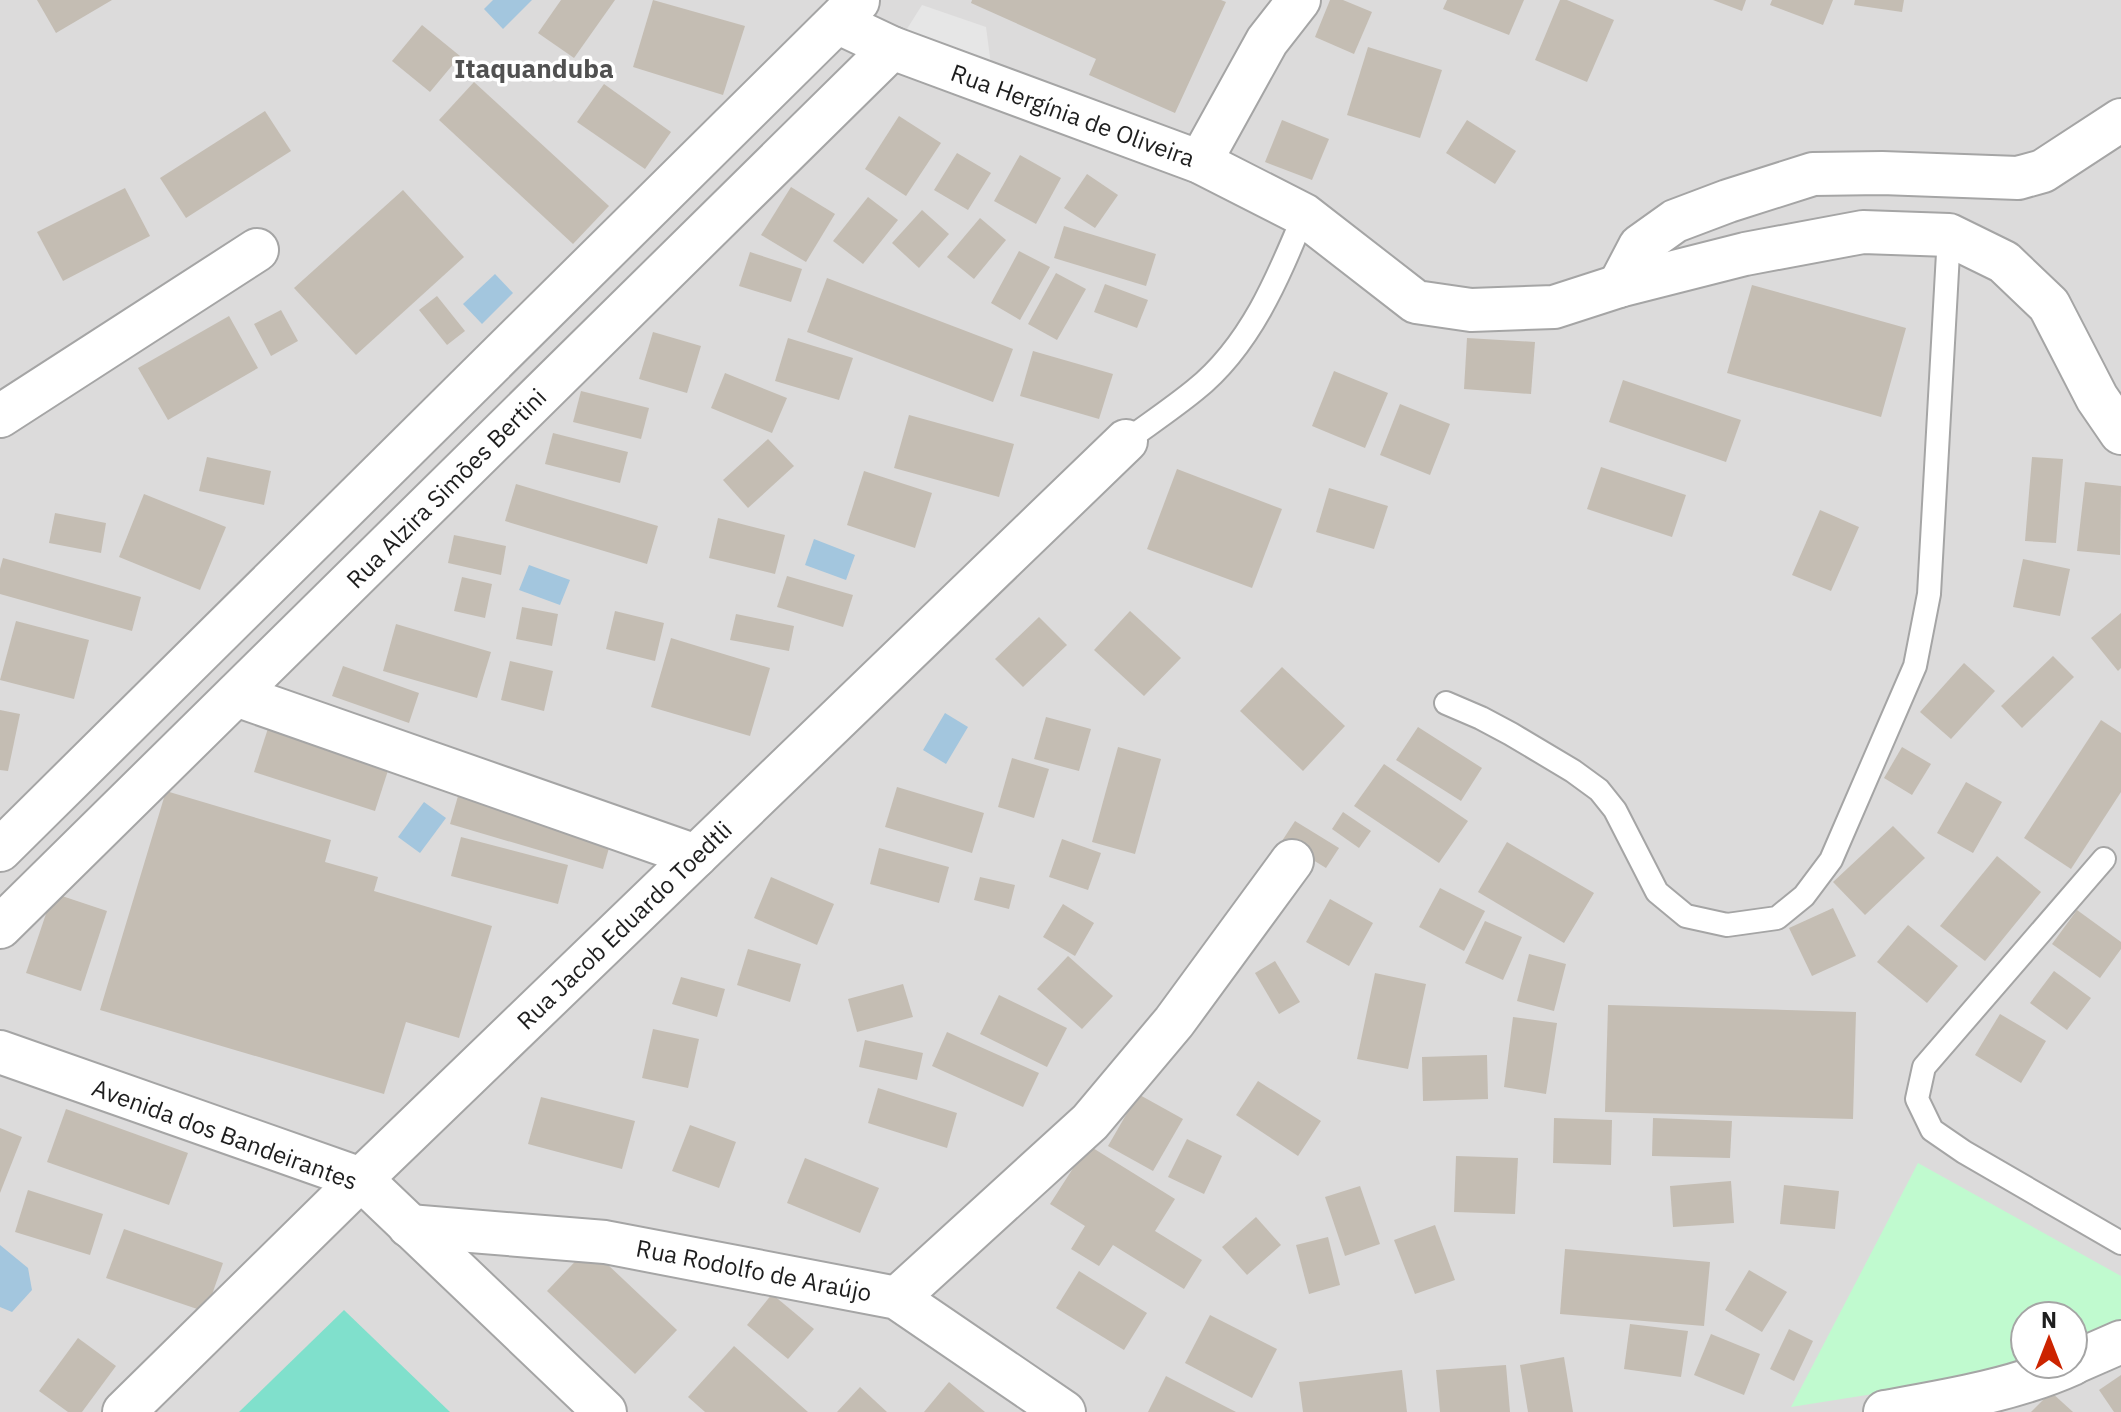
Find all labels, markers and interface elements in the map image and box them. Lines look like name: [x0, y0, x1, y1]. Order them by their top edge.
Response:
district label: Itaquanduba: [454, 51, 614, 85]
street label: Rua Hergínia de Oliveira: [947, 56, 1200, 174]
street label: Rua Alzira Simões Bertini: [339, 381, 553, 595]
street label: Rua Jacob Eduardo Toedtli: [510, 814, 738, 1036]
street label: Avenida dos Bandeirantes: [88, 1071, 362, 1197]
street label: Rua Rodolfo de Araújo: [633, 1231, 875, 1309]
north arrow: [2009, 1300, 2089, 1380]
text: N: [2041, 1305, 2057, 1334]

